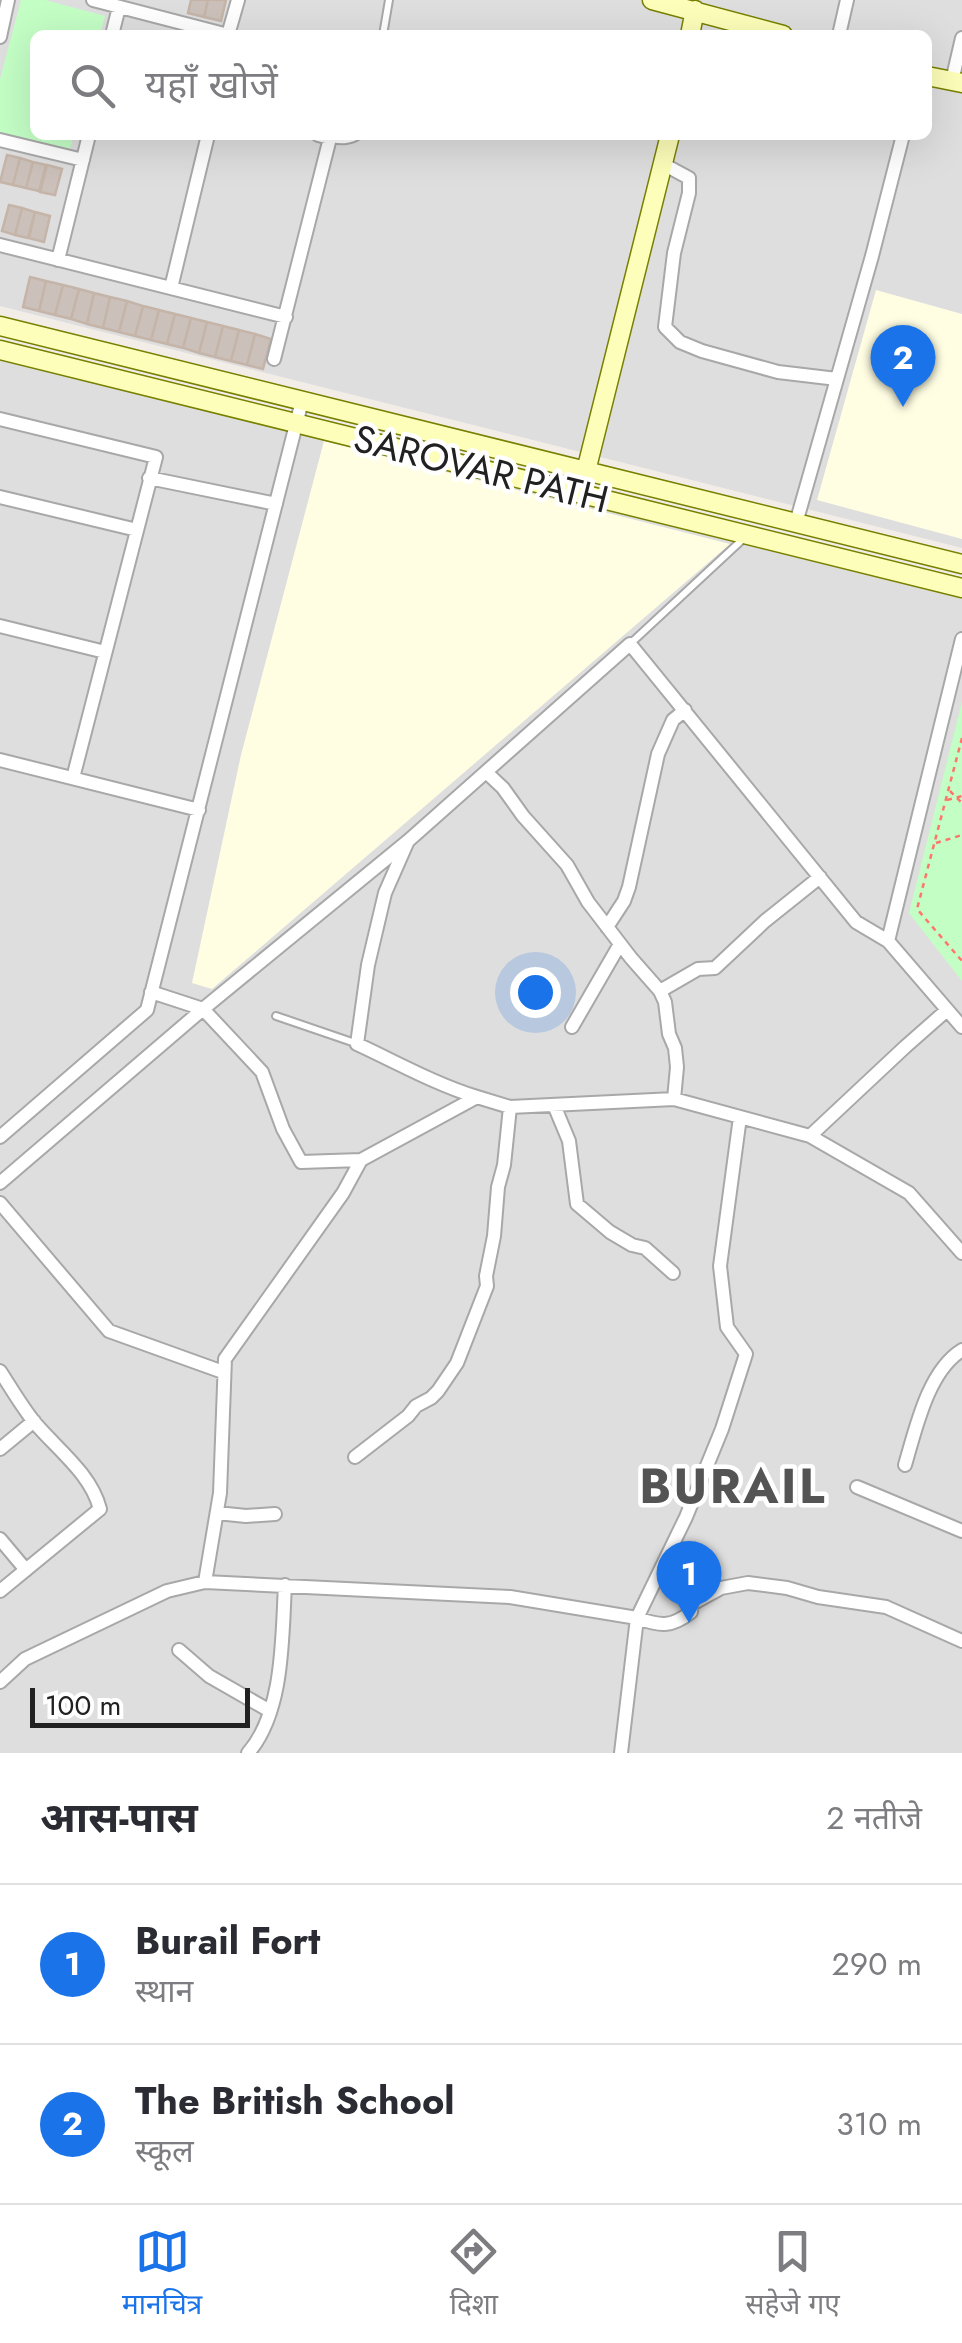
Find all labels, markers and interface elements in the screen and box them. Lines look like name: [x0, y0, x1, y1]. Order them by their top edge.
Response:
search box: [30, 30, 932, 140]
text: यहाँ खोजें: [145, 57, 278, 112]
icon: search: [65, 58, 120, 113]
pin: 2: [870, 324, 936, 407]
street label: SAROVAR PATH: [348, 410, 614, 527]
your location: [510, 967, 561, 1018]
district label: BURAIL: [639, 1452, 827, 1521]
pin: 1: [656, 1540, 722, 1623]
scale bar: [30, 1683, 250, 1728]
text: 100 m: [45, 1685, 121, 1726]
text: आस-पास: [40, 1787, 198, 1848]
text: 2 नतीजे: [826, 1795, 922, 1841]
text: Burail Fort: [135, 1913, 320, 1968]
text: 1: [64, 1941, 81, 1987]
text: 290 m: [832, 1941, 922, 1987]
text: स्थान: [135, 1968, 193, 2014]
text: The British School: [135, 2073, 455, 2128]
text: 2: [62, 2101, 83, 2147]
text: 310 m: [836, 2101, 922, 2147]
text: स्कूल: [135, 2128, 194, 2174]
tab: मानचित्र: [122, 2224, 202, 2325]
tab: दिशा: [446, 2224, 501, 2325]
tab: सहेजे गए: [746, 2224, 840, 2325]

